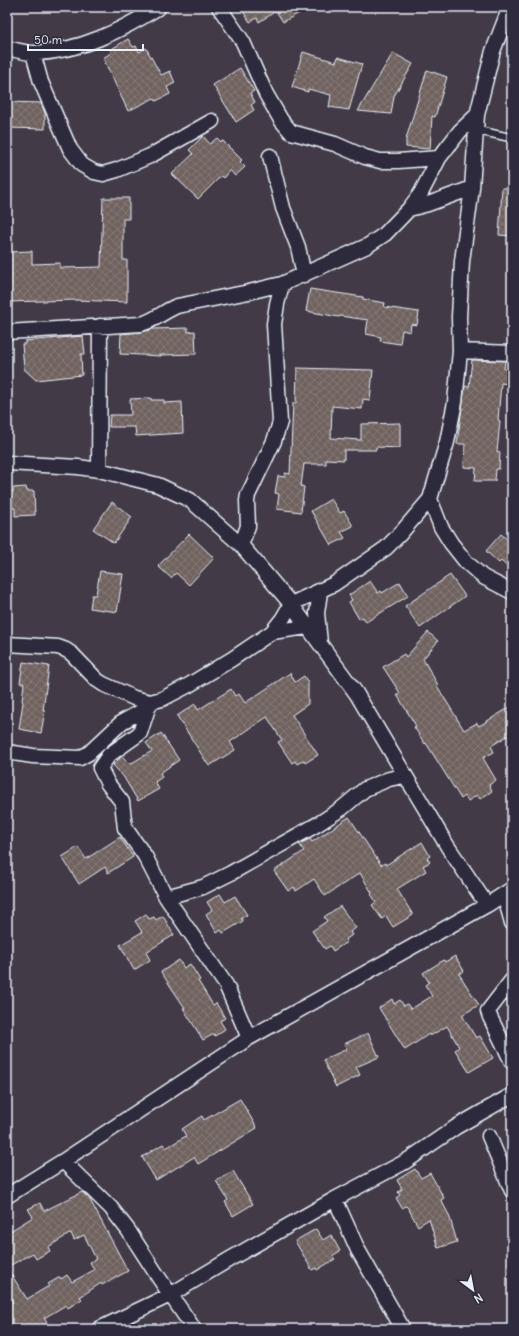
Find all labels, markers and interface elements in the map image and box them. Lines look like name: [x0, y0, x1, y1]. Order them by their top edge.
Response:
scale bar: [28, 26, 143, 52]
text: 50 m: [34, 32, 63, 47]
north arrow: [453, 1270, 493, 1310]
text: N: [471, 1291, 485, 1306]

